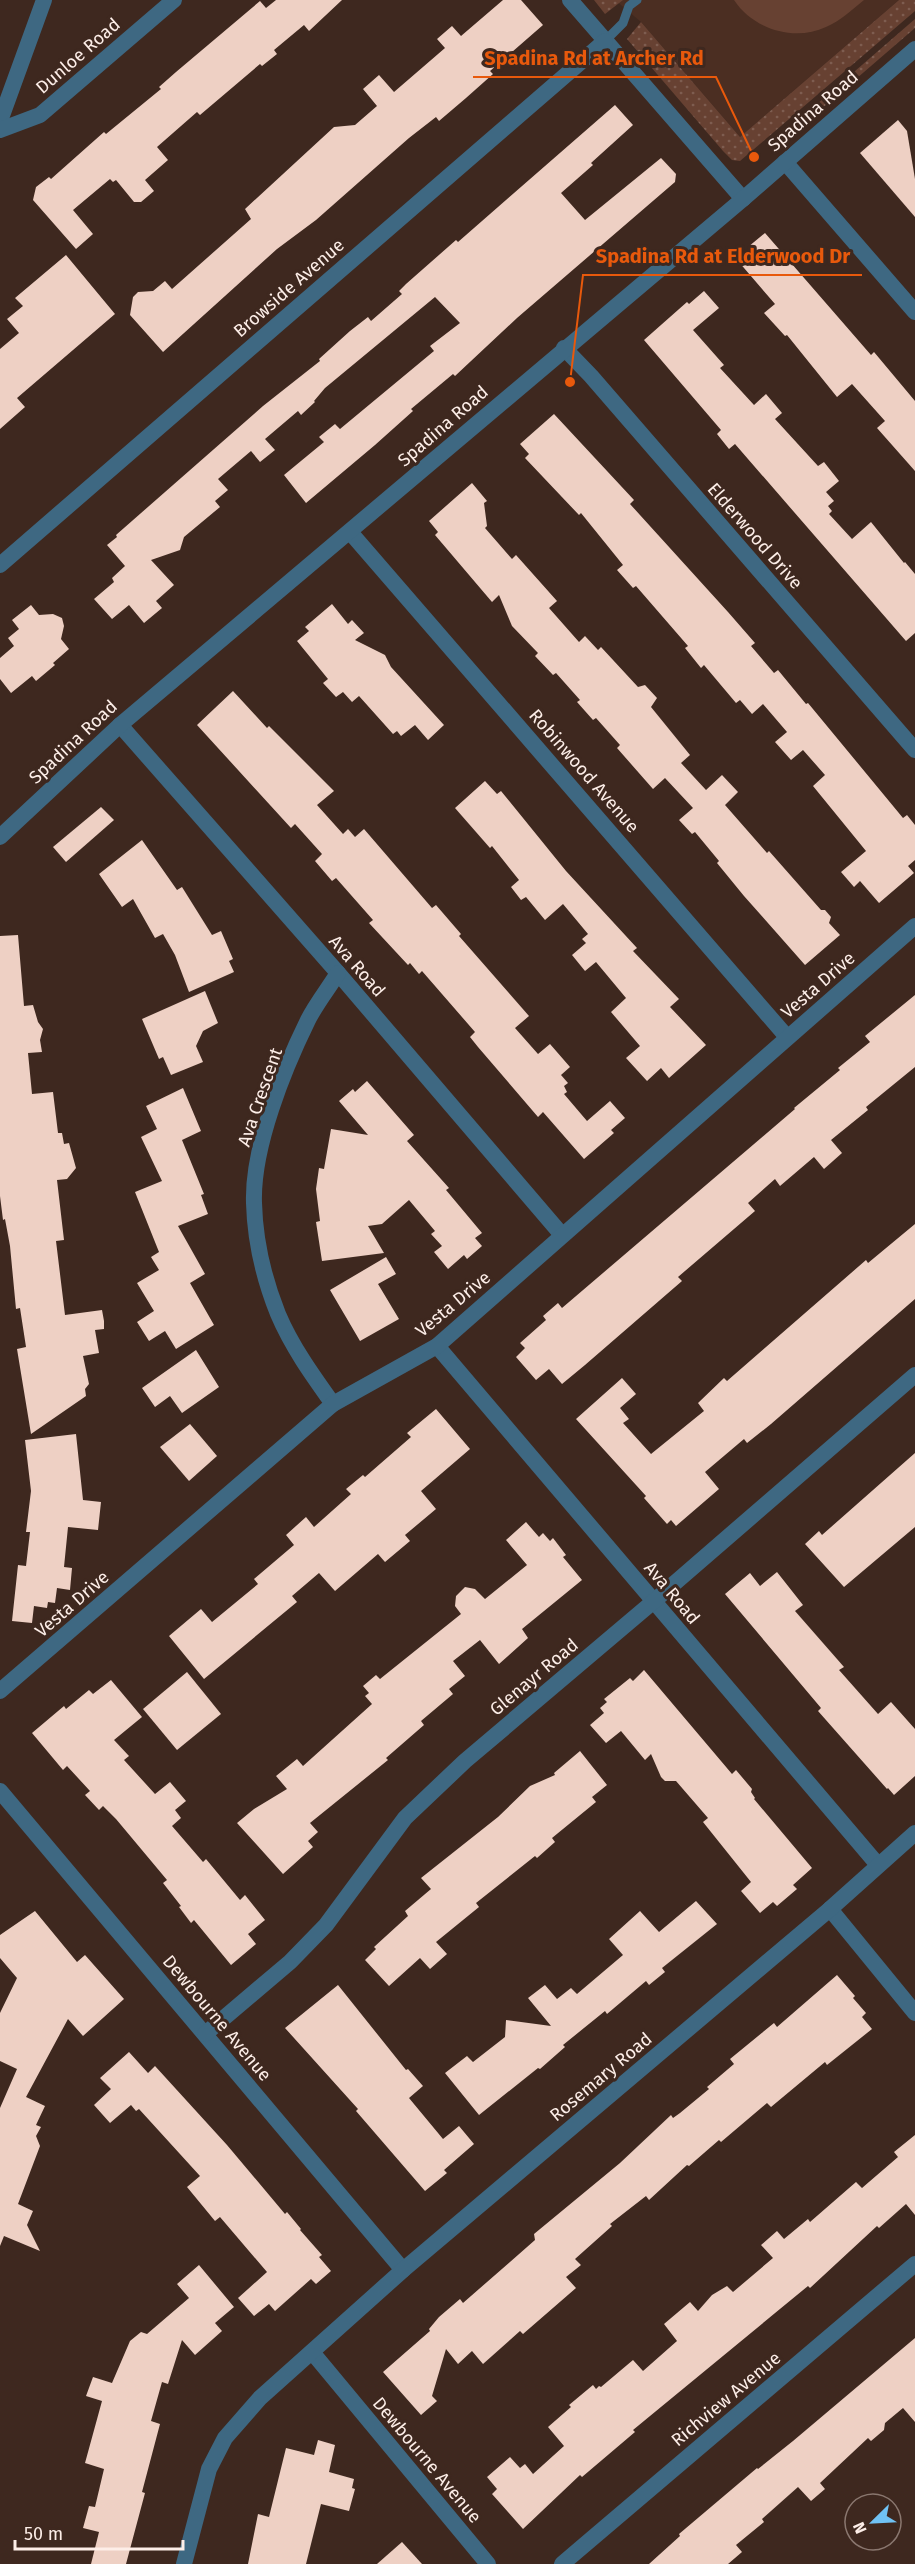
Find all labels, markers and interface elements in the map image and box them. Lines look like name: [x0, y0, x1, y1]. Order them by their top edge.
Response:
street label: Dunloe Road: [31, 13, 125, 99]
callout: Spadina Rd at Archer Rd: [473, 39, 716, 77]
text: Spadina Rd at Archer Rd: [484, 46, 704, 70]
street label: Spadina Road: [763, 66, 863, 156]
street label: Browside Avenue: [229, 234, 349, 342]
callout: Spadina Rd at Elderwood Dr: [583, 237, 862, 275]
text: Spadina Rd at Elderwood Dr: [596, 244, 851, 268]
street label: Spadina Road: [393, 381, 493, 471]
street label: Elderwood Drive: [703, 478, 807, 594]
street label: Spadina Road: [24, 696, 122, 788]
street label: Robinwood Avenue: [524, 705, 644, 837]
street label: Ava Road: [324, 930, 390, 1002]
street label: Vesta Drive: [776, 947, 860, 1023]
street label: Ava Crescent: [233, 1044, 287, 1149]
street label: Vesta Drive: [411, 1266, 495, 1342]
street label: Ava Road: [639, 1557, 705, 1629]
street label: Vesta Drive: [30, 1566, 114, 1642]
street label: Glenayr Road: [485, 1634, 583, 1720]
street label: Dewbourne Avenue: [158, 1950, 276, 2086]
street label: Rosemary Road: [545, 2028, 657, 2126]
street label: Richview Avenue: [667, 2347, 785, 2451]
street label: Dewbourne Avenue: [368, 2392, 486, 2528]
north arrow: [843, 2492, 903, 2552]
scale bar: [15, 2513, 183, 2551]
text: N: [849, 2519, 871, 2537]
text: 50 m: [24, 2523, 63, 2545]

